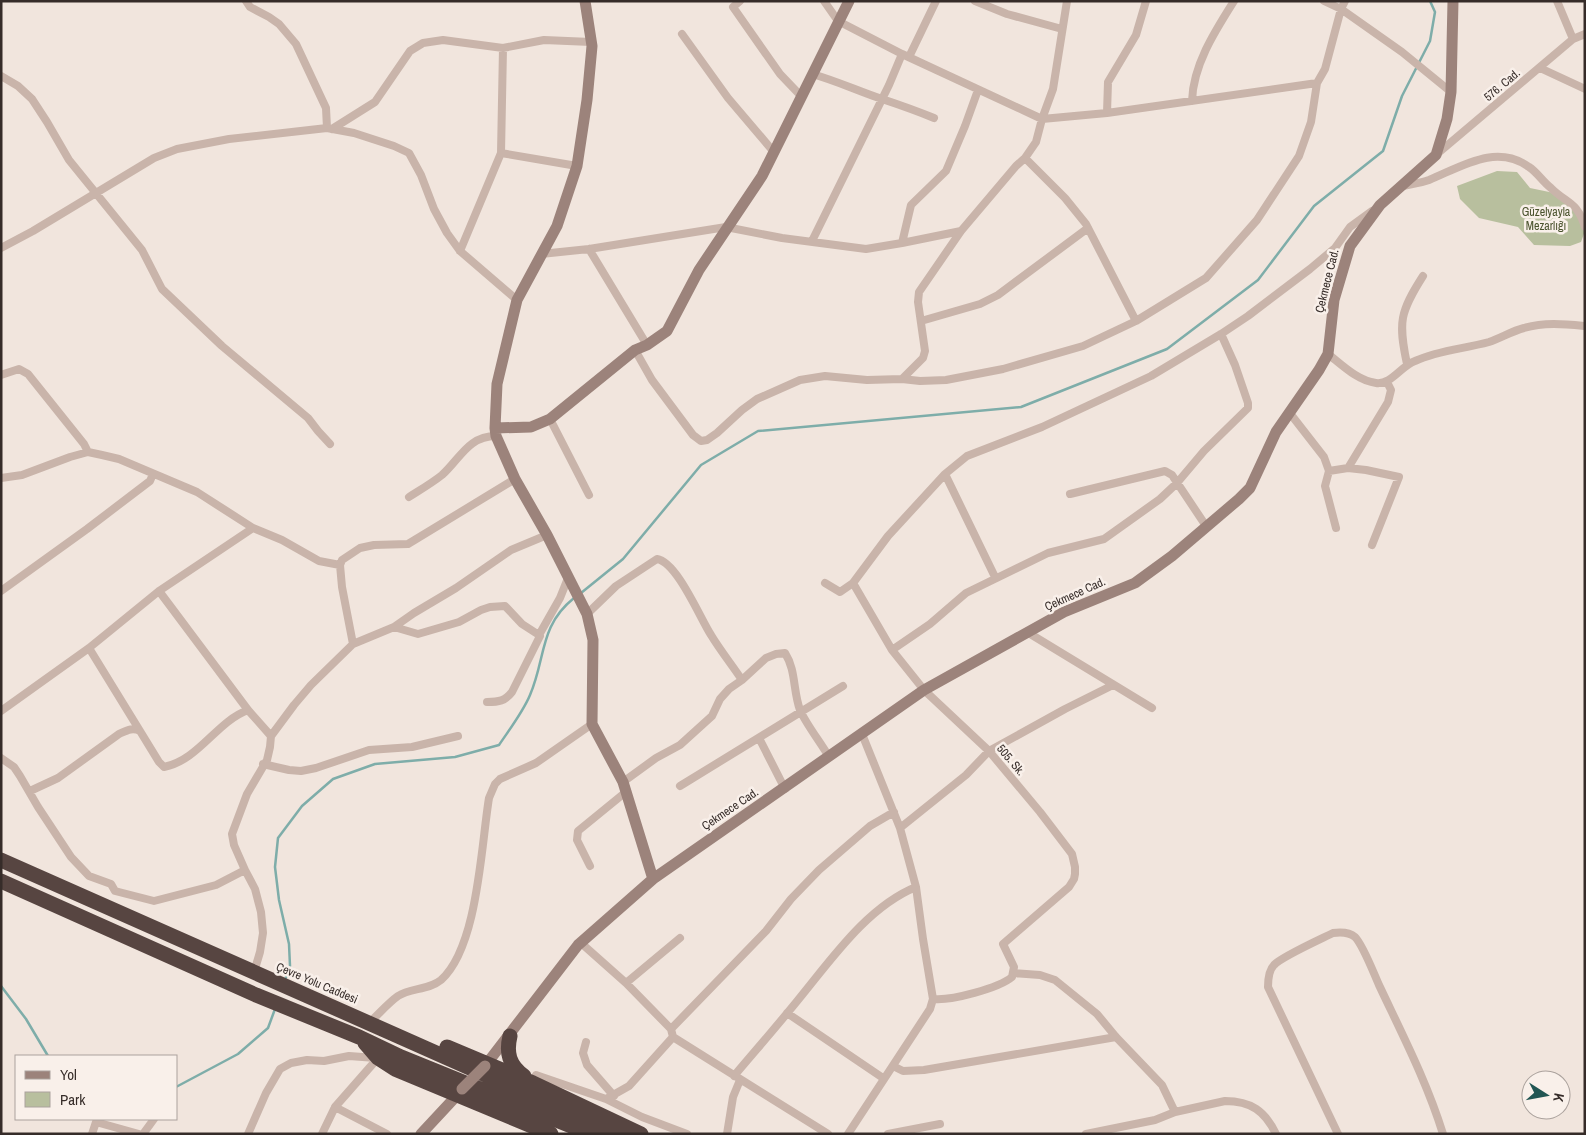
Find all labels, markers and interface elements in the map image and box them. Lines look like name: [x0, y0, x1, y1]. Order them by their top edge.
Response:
street label: 576. Cad.: [1481, 65, 1523, 105]
park label: Güzelyayla Mezarlığı: [1522, 204, 1571, 234]
street label: Çekmece Cad.: [1311, 247, 1343, 315]
street label: Çekmece Cad.: [1042, 573, 1108, 615]
street label: 505. Sk.: [993, 741, 1029, 779]
street label: Çekmece Cad.: [699, 784, 761, 834]
street label: Çevre Yolu Caddesi: [274, 959, 360, 1007]
legend: [15, 1055, 178, 1120]
text: Yol: [60, 1064, 77, 1085]
north arrow: [1521, 1070, 1571, 1120]
text: Park: [60, 1089, 86, 1110]
text: K: [1549, 1092, 1568, 1104]

